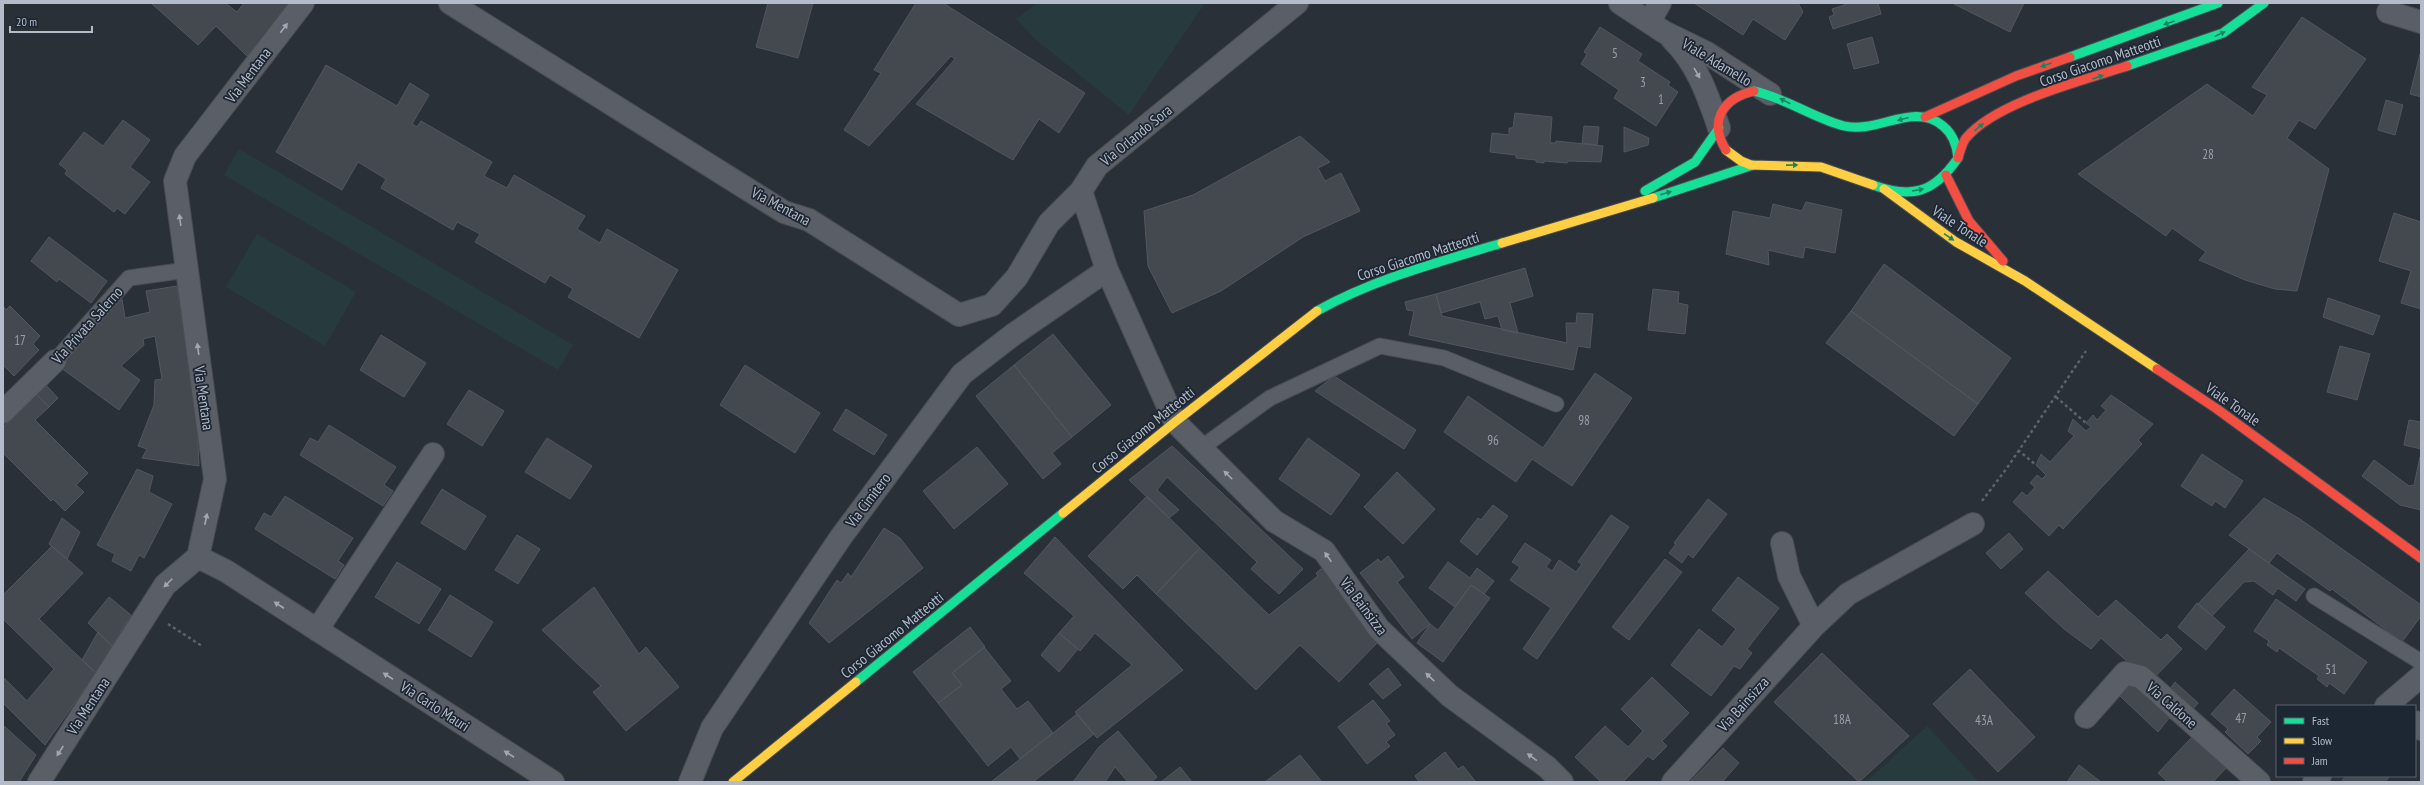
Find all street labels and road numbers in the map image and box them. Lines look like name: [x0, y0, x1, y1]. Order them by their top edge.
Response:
street label: Corso Giacomo Matteotti: [2037, 31, 2163, 91]
street label: Viale Adamello: [1678, 33, 1755, 90]
street label: Via Mentana: [220, 44, 275, 107]
street label: Via Orlando Sora: [1095, 100, 1176, 170]
street label: Via Mentana: [747, 182, 814, 230]
street label: Viale Tonale: [1928, 200, 1991, 251]
street label: Corso Giacomo Matteotti: [1355, 227, 1481, 285]
street label: Via Privata Salerno: [47, 282, 127, 368]
street label: Via Mentana: [190, 364, 218, 431]
street label: Viale Tonale: [2201, 378, 2264, 430]
street label: Corso Giacomo Matteotti: [1088, 383, 1198, 477]
street label: Via Cimitero: [841, 469, 895, 532]
street label: Via Bainsizza: [1336, 573, 1392, 639]
street label: Corso Giacomo Matteotti: [837, 588, 947, 682]
street label: Via Bainsizza: [1713, 673, 1773, 736]
street label: Via Mentana: [62, 674, 114, 739]
street label: Via Carlo Mauri: [396, 676, 473, 735]
street label: Via Caldone: [2142, 677, 2201, 732]

